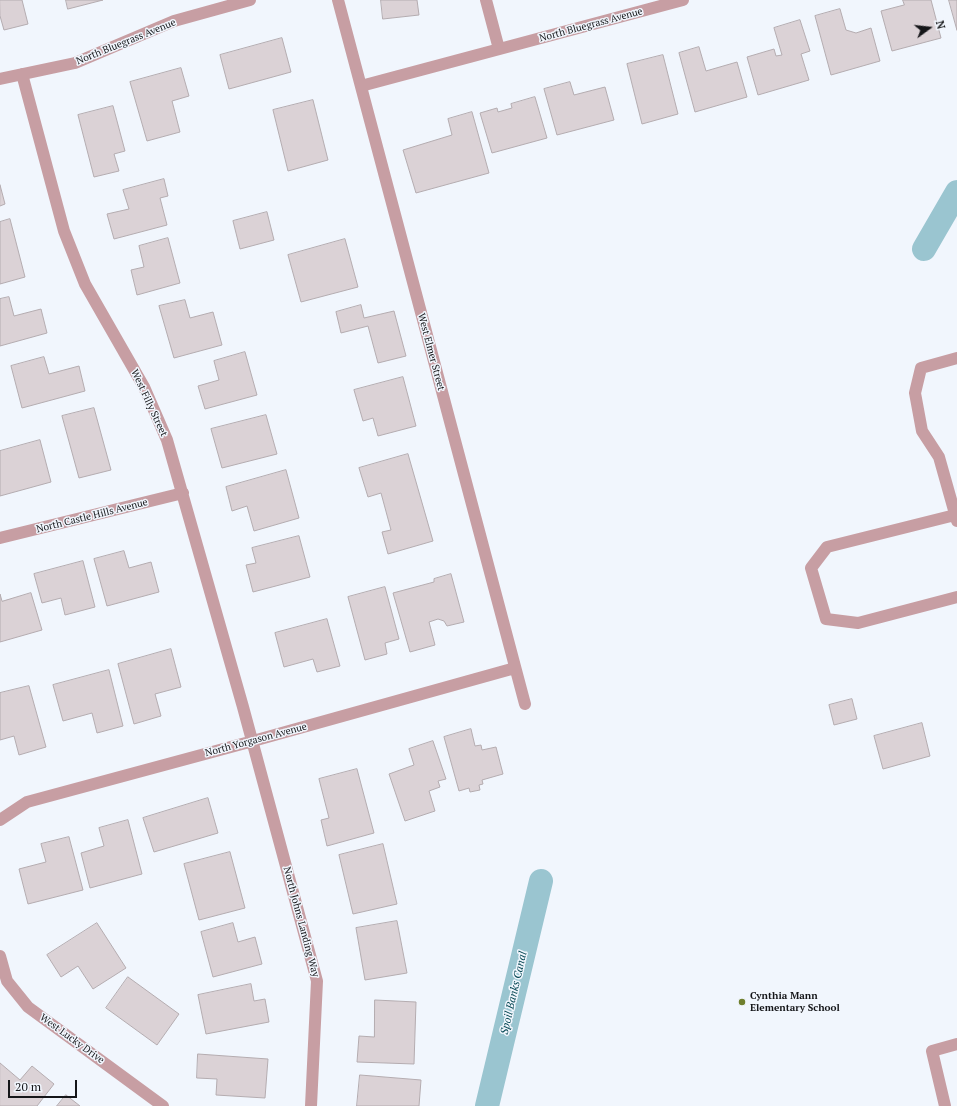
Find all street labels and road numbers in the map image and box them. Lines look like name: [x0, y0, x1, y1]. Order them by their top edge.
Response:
street label: North Bluegrass Avenue: [538, 5, 644, 45]
street label: North Bluegrass Avenue: [74, 16, 178, 68]
street label: West Elmer Street: [415, 312, 447, 392]
street label: West Filly Street: [128, 367, 170, 439]
street label: North Castle Hills Avenue: [35, 496, 149, 536]
street label: North Yorgason Avenue: [204, 721, 308, 759]
street label: North Johns Landing Way: [280, 866, 322, 978]
street label: West Lucky Drive: [38, 1012, 106, 1066]

